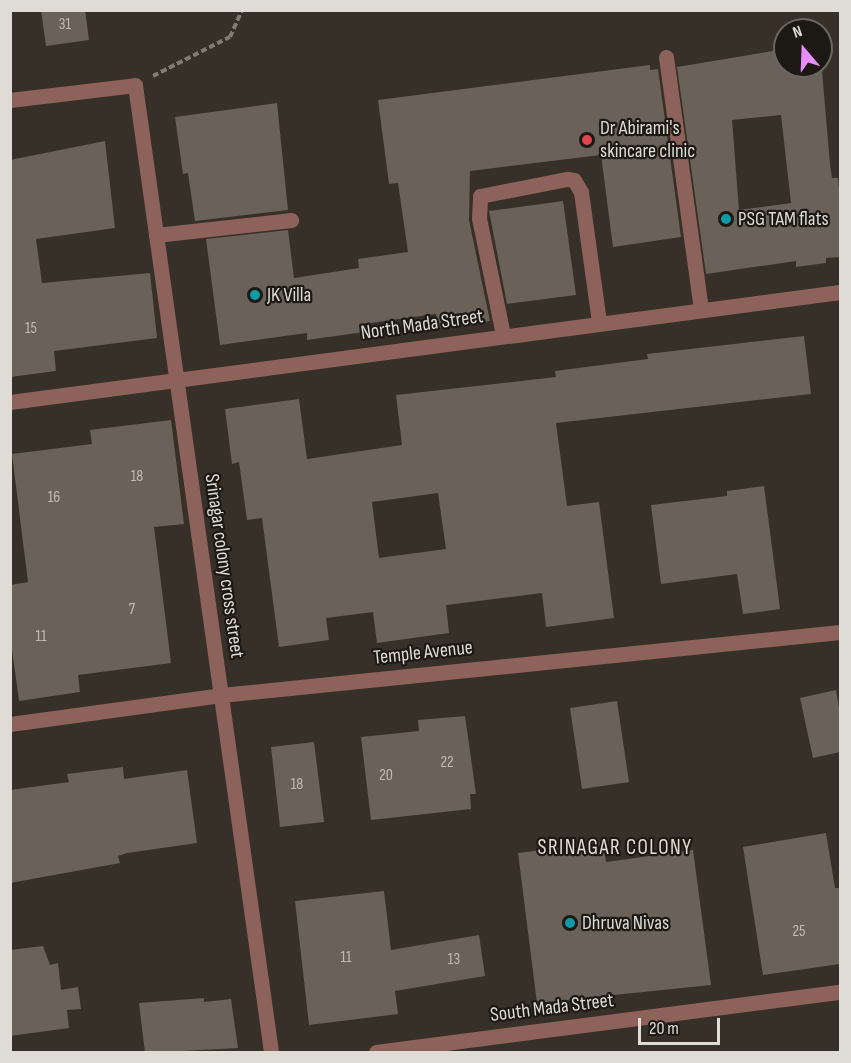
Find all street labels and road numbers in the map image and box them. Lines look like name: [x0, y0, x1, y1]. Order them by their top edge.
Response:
street label: North Mada Street: [359, 305, 485, 345]
street label: Srinagar colony cross street: [199, 472, 249, 660]
street label: Temple Avenue: [372, 636, 474, 670]
street label: South Mada Street: [489, 989, 615, 1027]

